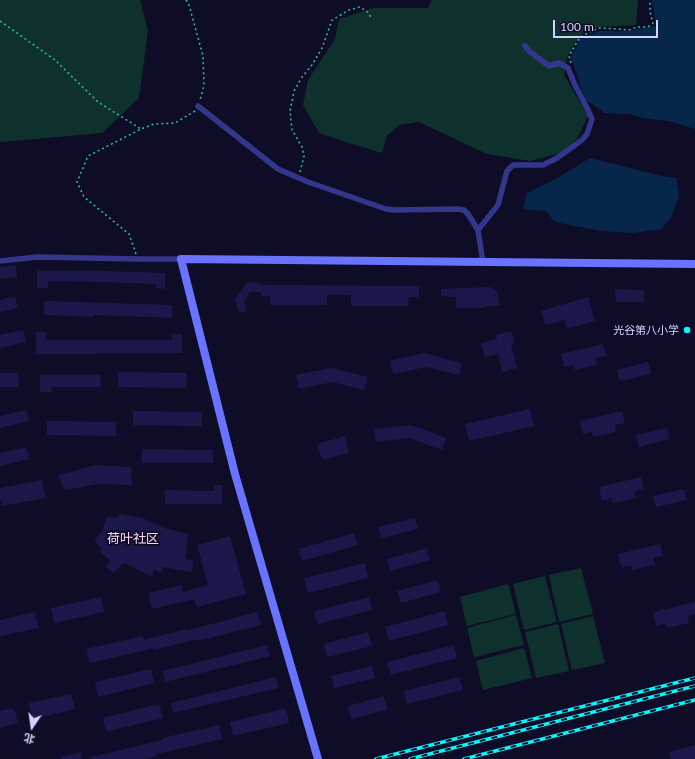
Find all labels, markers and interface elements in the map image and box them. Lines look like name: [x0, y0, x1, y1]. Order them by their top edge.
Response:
scale bar: [555, 12, 660, 38]
text: 100 m: [560, 19, 594, 34]
place label: 光谷第八小学: [613, 323, 679, 337]
marker: 光谷第八小学: [682, 325, 692, 335]
district label: 荷叶社区: [107, 531, 159, 547]
north arrow: [12, 707, 52, 747]
text: 北: [22, 732, 36, 747]

